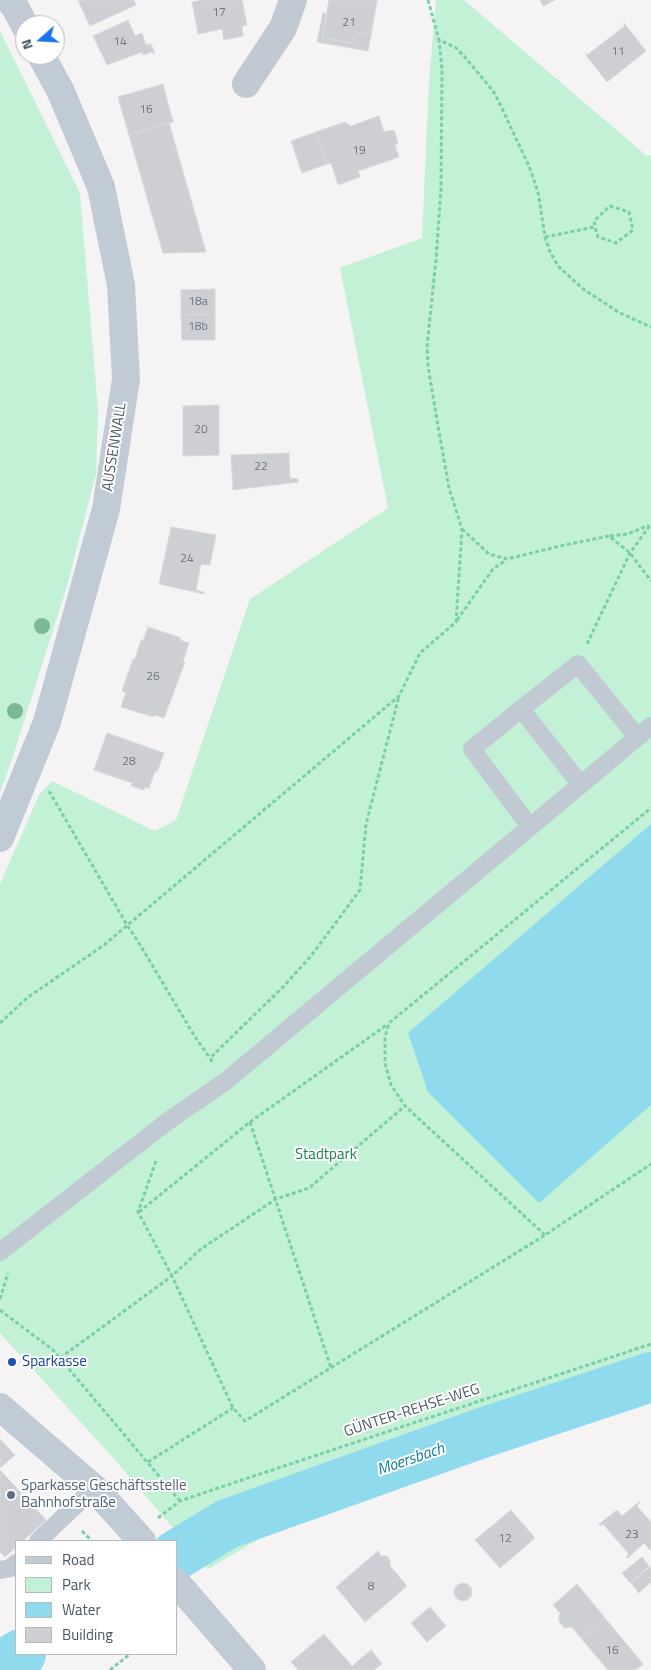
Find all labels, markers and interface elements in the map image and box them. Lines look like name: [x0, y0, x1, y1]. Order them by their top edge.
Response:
house number: 17: [212, 6, 226, 20]
north arrow: [15, 15, 65, 65]
house number: 21: [342, 16, 356, 30]
house number: 14: [113, 35, 127, 49]
text: N: [15, 37, 38, 53]
house number: 11: [611, 45, 625, 59]
house number: 16: [139, 103, 153, 117]
house number: 19: [352, 144, 366, 158]
house number: 18a: [188, 295, 208, 309]
house number: 18b: [188, 320, 208, 334]
street label: AUSSENWALL: [99, 401, 131, 493]
house number: 20: [194, 423, 208, 437]
house number: 22: [254, 460, 268, 474]
house number: 24: [180, 552, 194, 566]
house number: 26: [146, 670, 160, 684]
house number: 28: [122, 755, 136, 769]
park label: Stadtpark: [295, 1146, 357, 1164]
place label: Sparkasse: [22, 1353, 87, 1371]
marker: Sparkasse: [6, 1356, 18, 1368]
street label: GÜNTER-REHSE-WEG: [342, 1381, 482, 1441]
water label: Moersbach: [375, 1440, 447, 1480]
place label: Sparkasse Geschäftsstelle Bahnhofstraße: [21, 1477, 187, 1512]
marker: Sparkasse Geschäftsstelle Bahnhofstraße: [5, 1489, 17, 1501]
house number: 23: [625, 1528, 639, 1542]
house number: 12: [498, 1532, 512, 1546]
legend: [15, 1540, 178, 1655]
text: Road: [62, 1548, 94, 1571]
text: Park: [62, 1573, 91, 1596]
house number: 8: [368, 1580, 374, 1594]
text: Water: [62, 1598, 101, 1621]
text: Building: [62, 1623, 113, 1646]
house number: 16: [605, 1644, 619, 1658]

